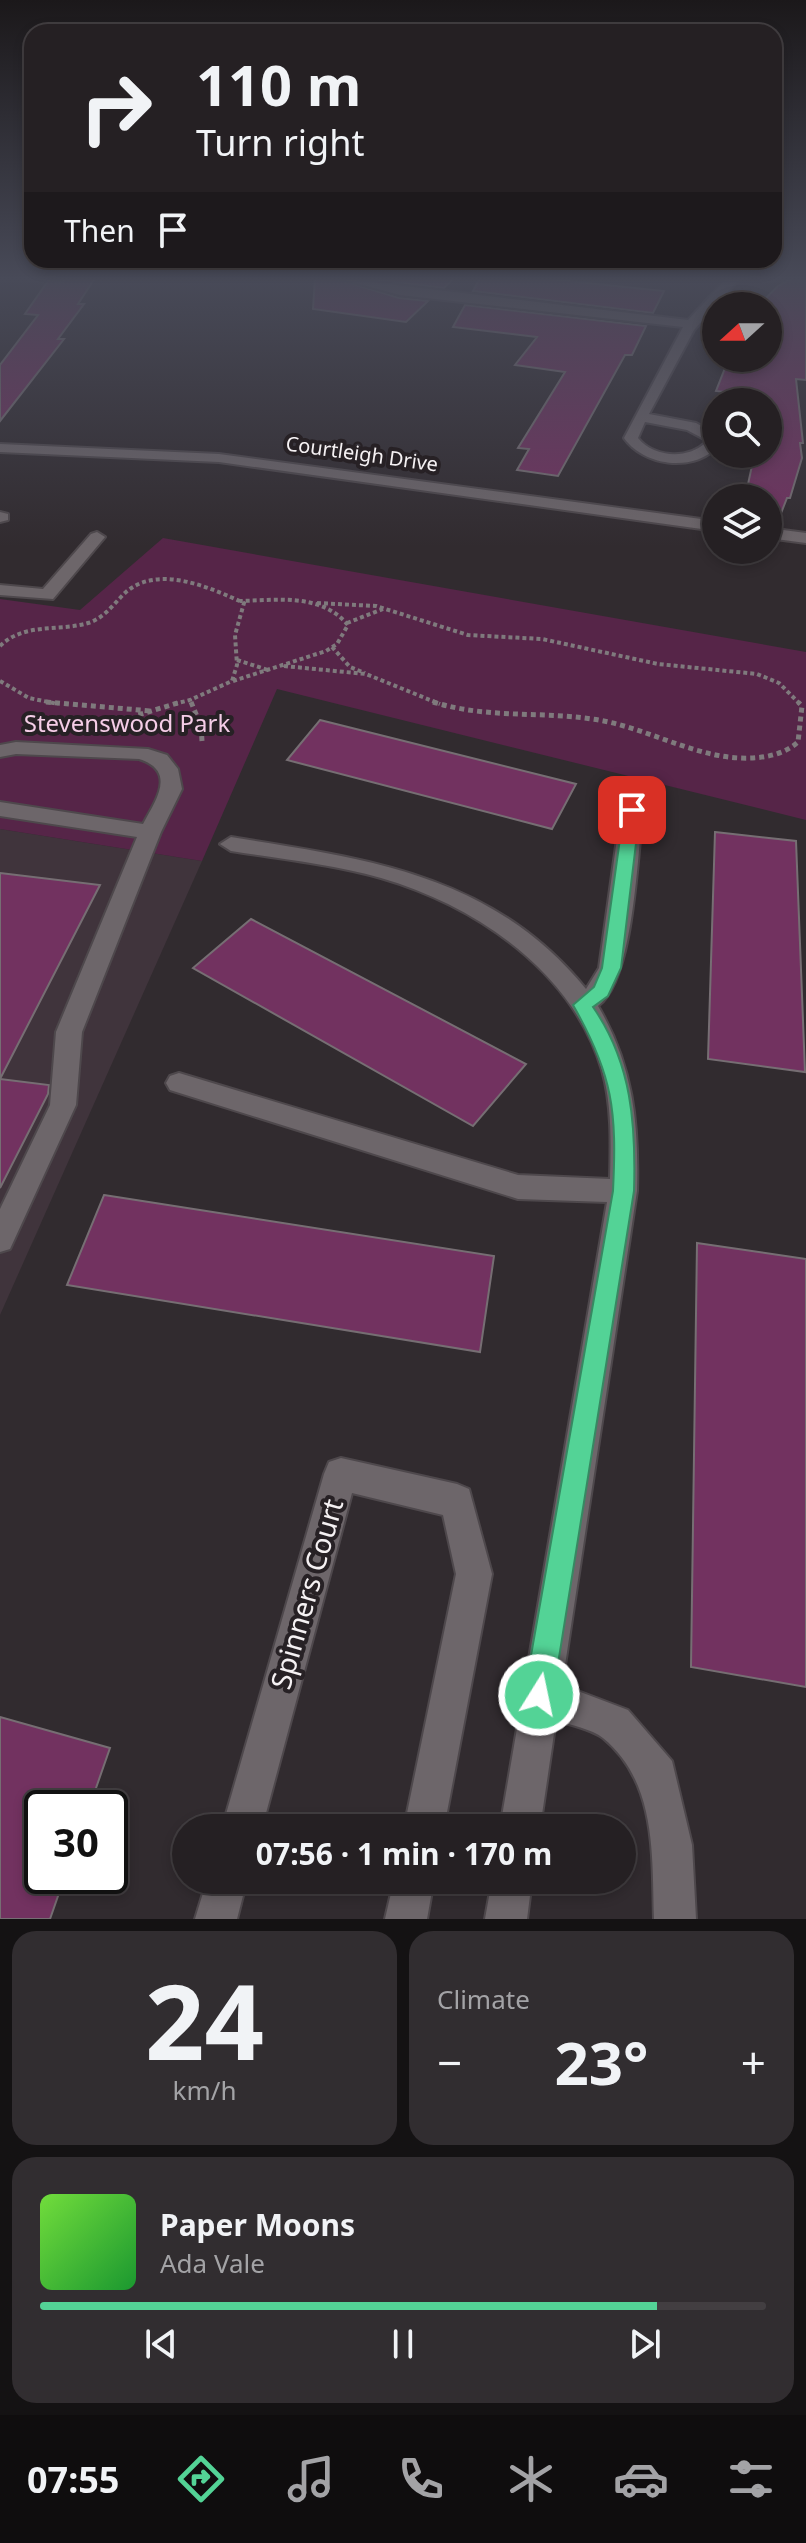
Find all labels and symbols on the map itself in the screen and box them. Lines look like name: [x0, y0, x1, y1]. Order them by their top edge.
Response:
north arrow: [702, 292, 782, 372]
street label: Courtleigh Drive: [284, 429, 440, 478]
park label: Stevenswood Park: [24, 706, 230, 739]
pin: [598, 776, 666, 844]
street label: Spinners Court: [261, 1494, 351, 1693]
position arrow: [497, 1653, 581, 1737]
speed limit sign: 30: [24, 1790, 128, 1894]

